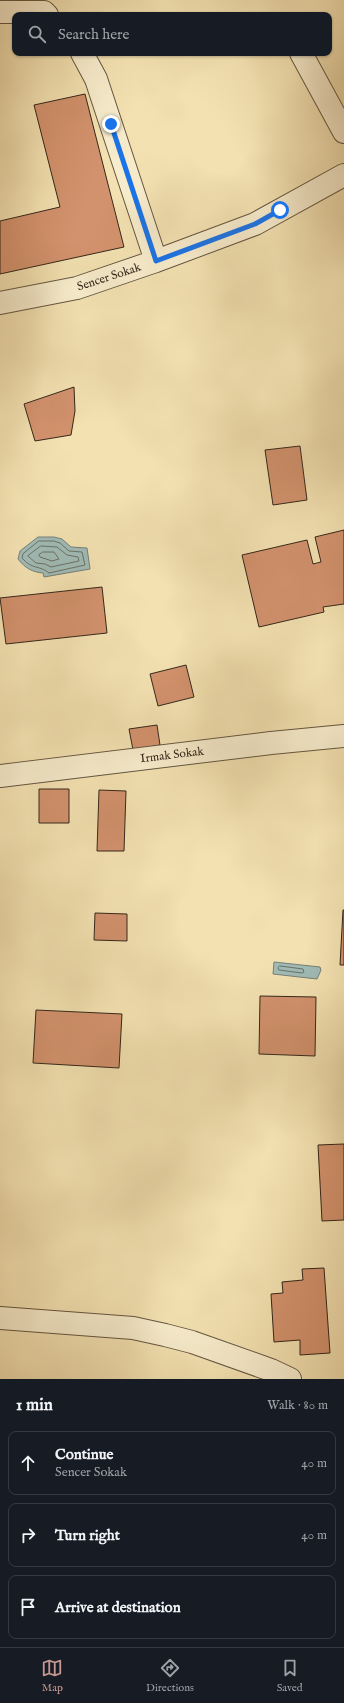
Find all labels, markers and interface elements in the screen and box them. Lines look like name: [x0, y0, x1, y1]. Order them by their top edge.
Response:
search box: [12, 12, 332, 56]
icon: search: [26, 23, 48, 45]
text: Search here: [58, 25, 129, 44]
route end: [102, 115, 120, 133]
route start: [271, 201, 289, 219]
street label: Sencer Sokak: [75, 259, 143, 294]
street label: Irmak Sokak: [139, 744, 205, 766]
text: 1 min: [16, 1395, 53, 1416]
text: Walk · 80 m: [267, 1397, 328, 1414]
text: Continue: [55, 1445, 113, 1464]
icon: ahead: [17, 1452, 39, 1474]
text: 40 m: [301, 1455, 327, 1472]
text: Sencer Sokak: [55, 1464, 127, 1481]
icon: right: [17, 1524, 39, 1546]
text: Turn right: [55, 1526, 120, 1545]
text: 40 m: [301, 1527, 327, 1544]
icon: arrive: [17, 1596, 39, 1618]
text: Arrive at destination: [55, 1598, 181, 1617]
tab: Map: [41, 1657, 63, 1695]
tab: Directions: [146, 1657, 194, 1695]
tab: Saved: [277, 1657, 303, 1695]

